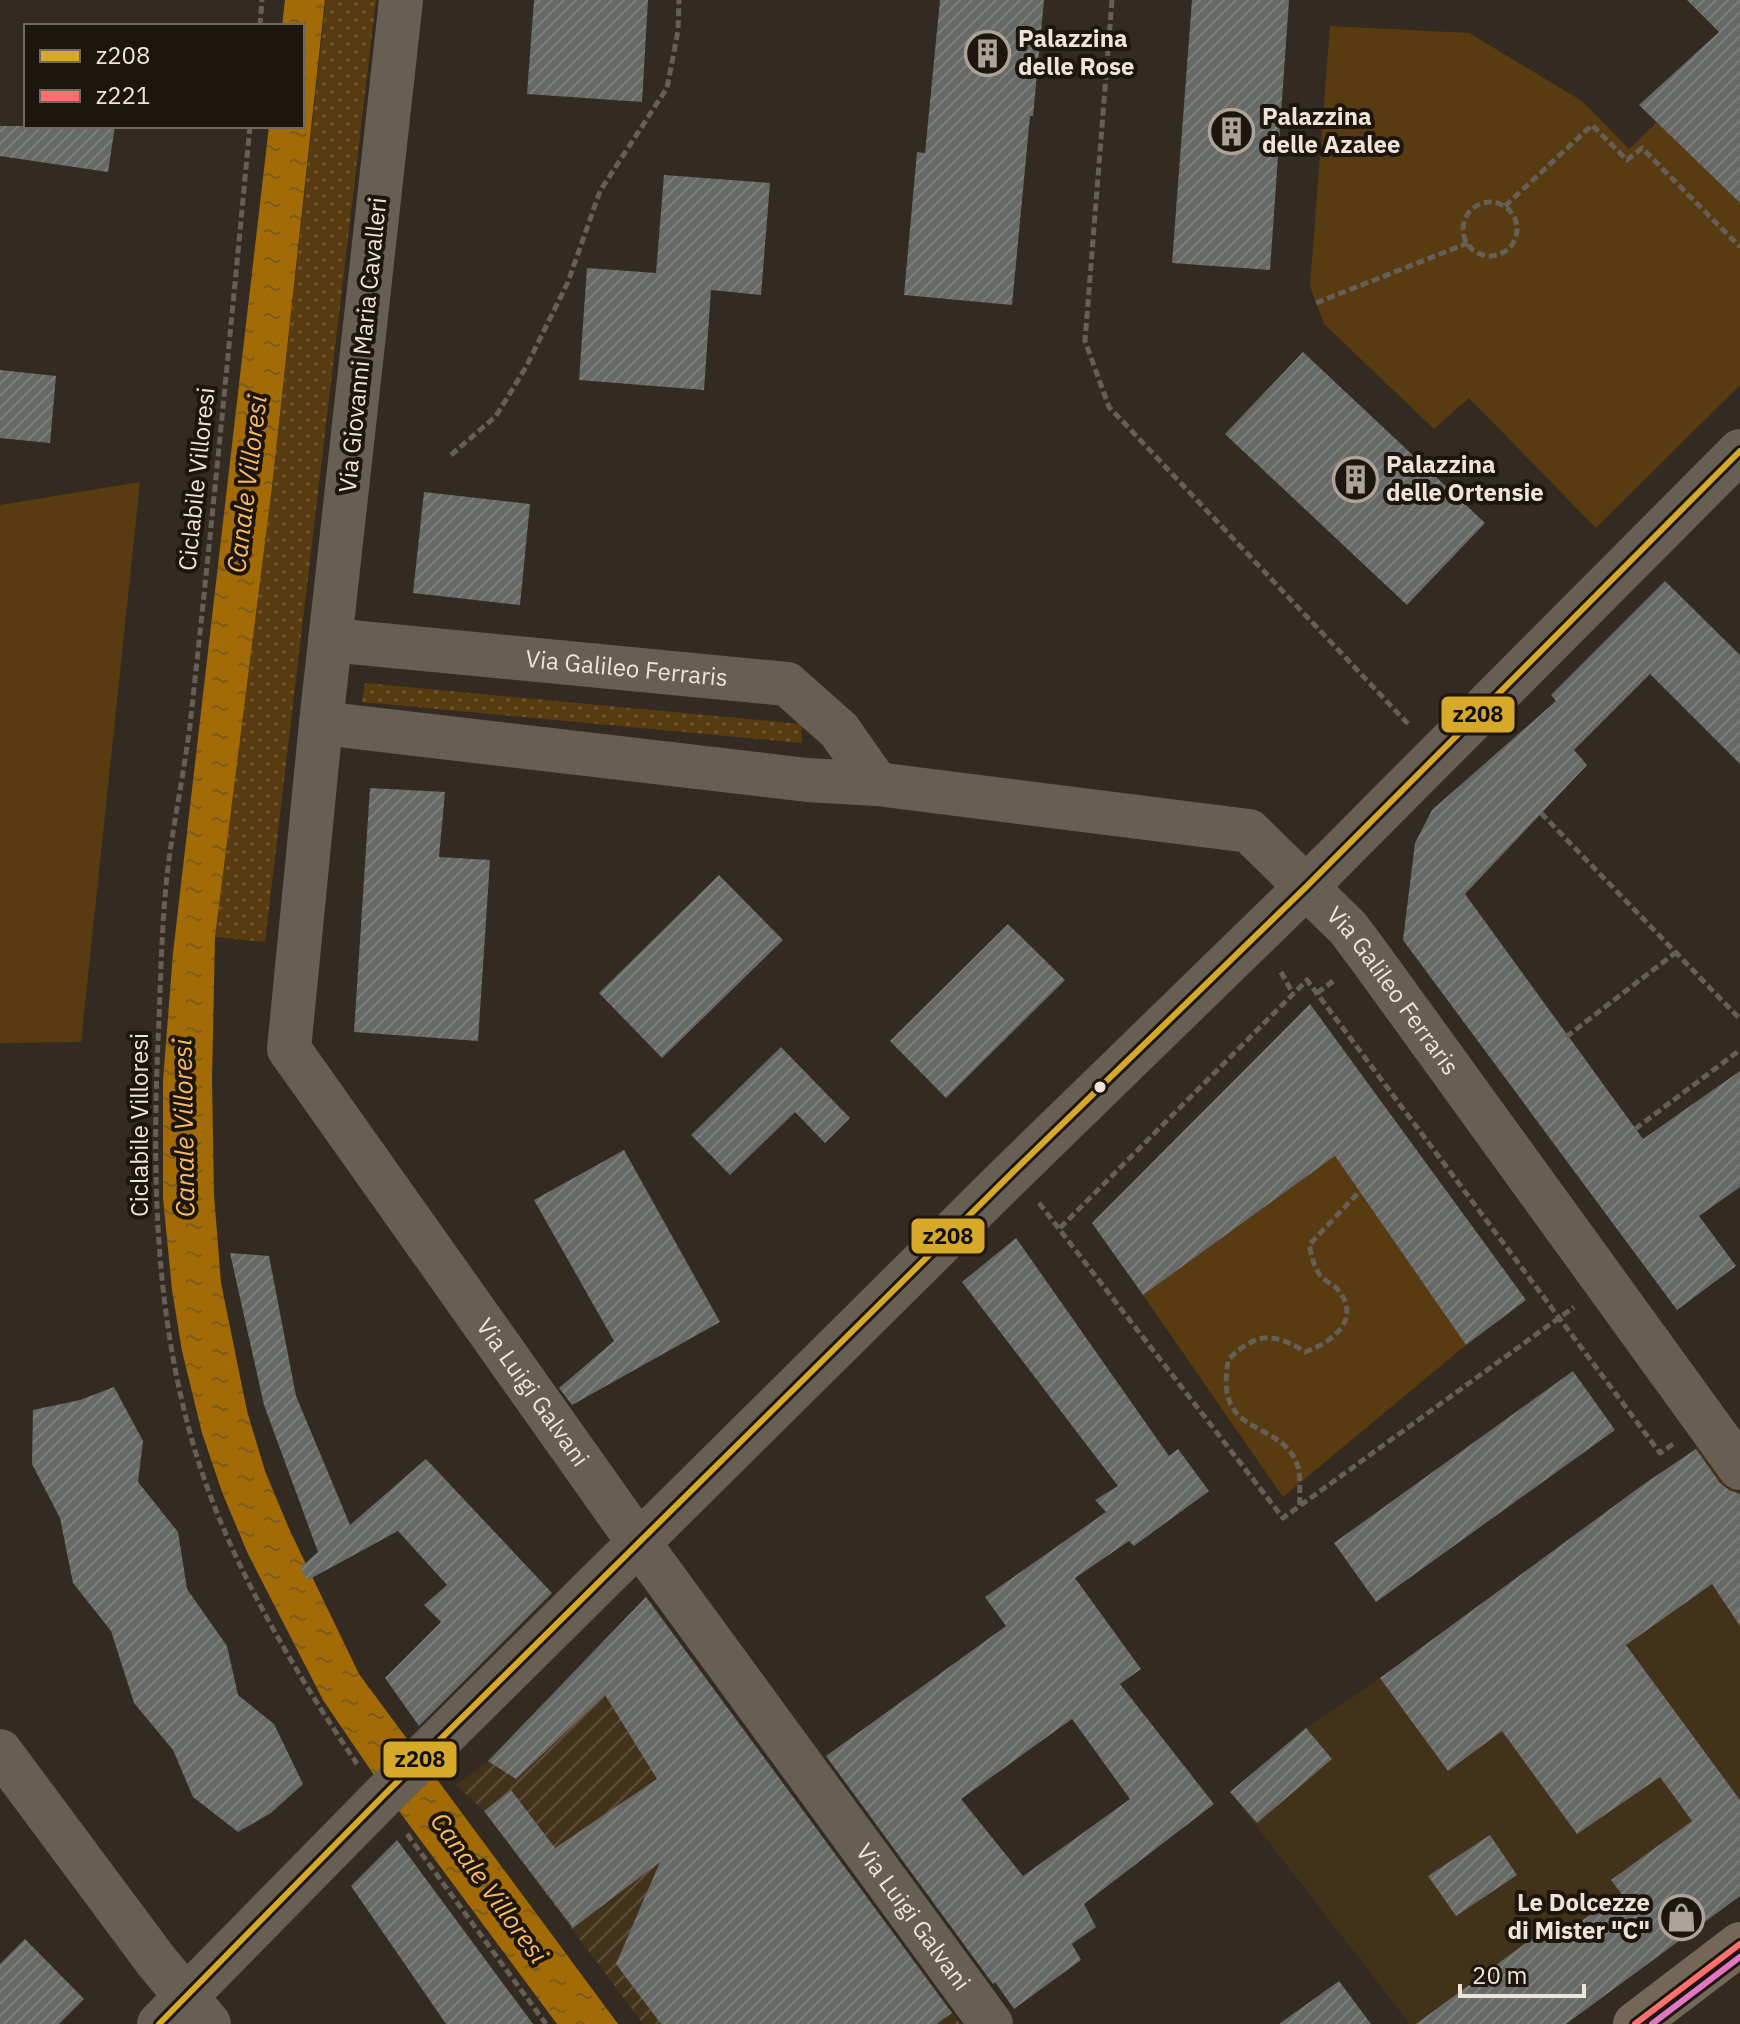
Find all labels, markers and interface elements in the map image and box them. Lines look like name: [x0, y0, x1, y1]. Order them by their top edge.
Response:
place label: Palazzina delle Rose: [1018, 22, 1135, 82]
legend: [24, 24, 304, 128]
building icon: Palazzina delle Rose: [963, 29, 1011, 77]
text: z208: [96, 39, 150, 71]
text: z221: [96, 79, 150, 111]
place label: Palazzina delle Azalee: [1262, 100, 1401, 160]
building icon: Palazzina delle Azalee: [1207, 107, 1255, 155]
street label: Via Giovanni Maria Cavalleri: [331, 196, 393, 494]
street label: Ciclabile Villoresi: [170, 386, 222, 572]
water label: Canale Villoresi: [218, 393, 274, 575]
place label: Palazzina delle Ortensie: [1386, 448, 1544, 508]
building icon: Palazzina delle Ortensie: [1331, 455, 1379, 503]
street label: Via Galileo Ferraris: [524, 642, 729, 693]
line badge: z208: [1440, 695, 1516, 734]
text: z208: [1453, 699, 1504, 728]
street label: Via Galileo Ferraris: [1320, 899, 1467, 1081]
street label: Ciclabile Villoresi: [123, 1033, 155, 1217]
water label: Canale Villoresi: [164, 1038, 202, 1218]
unlabelled marker: [1092, 1079, 1108, 1095]
line badge: z208: [910, 1217, 986, 1255]
text: z208: [923, 1221, 974, 1250]
street label: Via Luigi Galvani: [470, 1311, 597, 1473]
line badge: z208: [382, 1740, 458, 1779]
text: z208: [395, 1744, 446, 1773]
water label: Canale Villoresi: [424, 1805, 556, 1970]
street label: Via Luigi Galvani: [849, 1837, 978, 1997]
place label: Le Dolcezze di Mister "C": [1507, 1886, 1650, 1946]
shop icon: Le Dolcezze di Mister "C": [1657, 1893, 1705, 1941]
scale bar: [1460, 1948, 1584, 1998]
text: 20 m: [1472, 1959, 1527, 1991]

